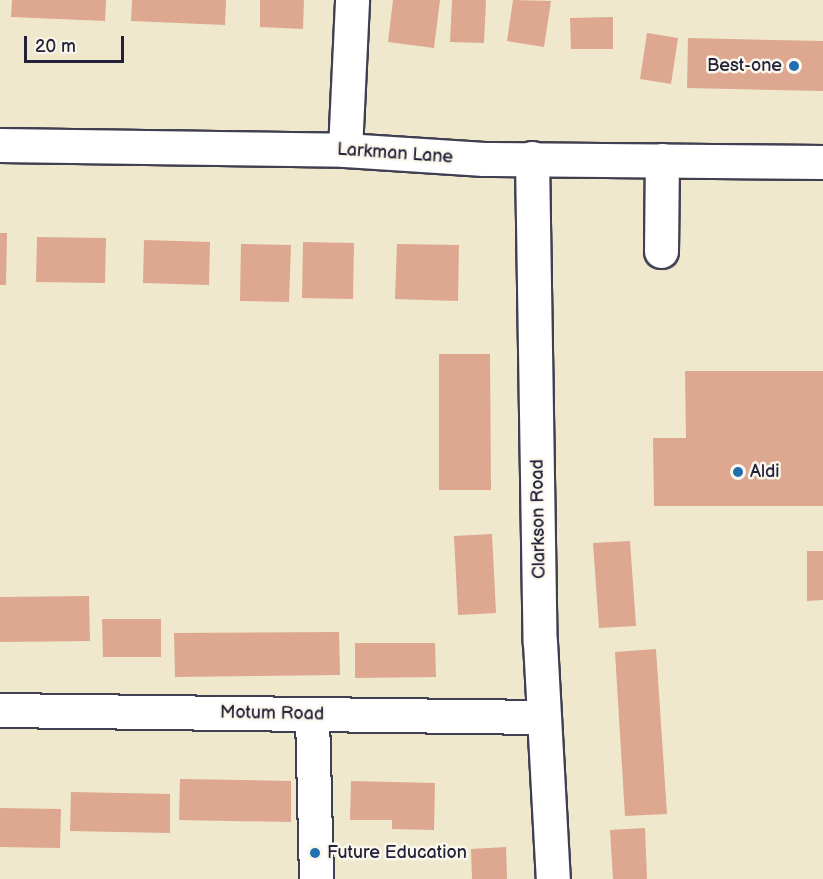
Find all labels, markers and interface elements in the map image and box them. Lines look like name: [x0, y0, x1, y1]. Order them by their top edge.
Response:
scale bar: [27, 24, 128, 62]
text: 20 m: [35, 36, 76, 57]
place label: Best-one: [707, 55, 782, 77]
marker: Best-one: [787, 59, 801, 73]
street label: Larkman Lane: [336, 139, 454, 169]
street label: Clarkson Road: [527, 459, 551, 579]
place label: Aldi: [750, 461, 779, 483]
marker: Aldi: [731, 465, 745, 479]
street label: Motum Road: [220, 702, 324, 726]
place label: Future Education: [327, 842, 467, 864]
marker: Future Education: [308, 846, 322, 860]

